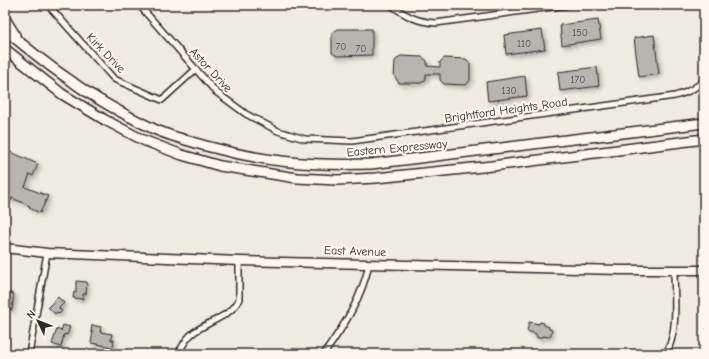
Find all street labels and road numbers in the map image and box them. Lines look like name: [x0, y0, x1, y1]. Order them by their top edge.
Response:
street label: Kirk Drive: [84, 30, 128, 76]
street label: Astor Drive: [187, 45, 235, 95]
street label: Brightford Heights Road: [444, 94, 568, 126]
street label: Eastern Expressway: [346, 137, 449, 159]
street label: East Avenue: [324, 243, 386, 259]

